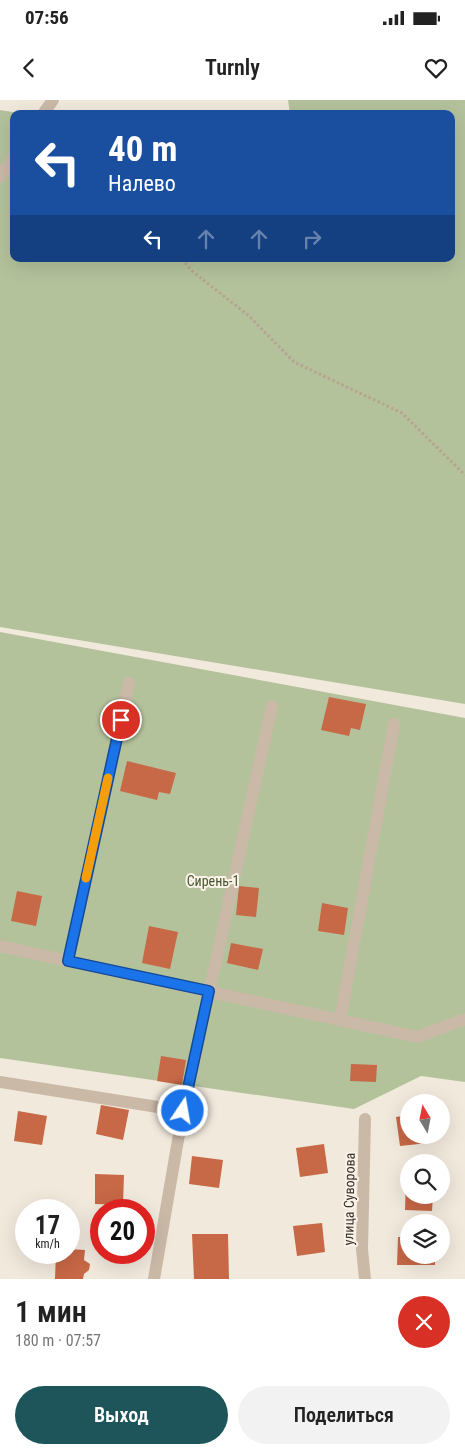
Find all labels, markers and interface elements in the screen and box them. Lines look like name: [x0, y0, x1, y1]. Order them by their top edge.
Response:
text: 07:56: [25, 6, 69, 29]
icon: back: [15, 54, 43, 82]
icon: heart: [422, 54, 450, 82]
text: Turnly: [205, 55, 260, 80]
text: 40 m: [108, 129, 177, 170]
icon: left: [25, 130, 90, 195]
text: Налево: [108, 171, 176, 196]
icon: left: [139, 225, 167, 253]
icon: ahead: [192, 225, 220, 253]
icon: ahead: [245, 225, 273, 253]
icon: right: [298, 225, 326, 253]
pin: [100, 699, 142, 741]
icon: arrive: [107, 706, 135, 734]
park label: Сирень-1: [187, 873, 239, 889]
position arrow: [156, 1084, 208, 1136]
north arrow: [400, 1094, 450, 1144]
map controls: [400, 1094, 450, 1264]
street label: улица Суворова: [340, 1153, 358, 1245]
button: search: [400, 1154, 450, 1204]
speed limit sign: 20: [90, 1199, 155, 1264]
text: 17: [35, 1211, 60, 1240]
button: layers: [400, 1214, 450, 1264]
text: km/h: [35, 1237, 60, 1251]
text: 1 мин: [15, 1294, 87, 1329]
button: close: [398, 1296, 450, 1348]
text: 180 m · 07:57: [15, 1331, 101, 1350]
button: Выход: [15, 1386, 228, 1444]
button: Поделиться: [238, 1386, 450, 1444]

